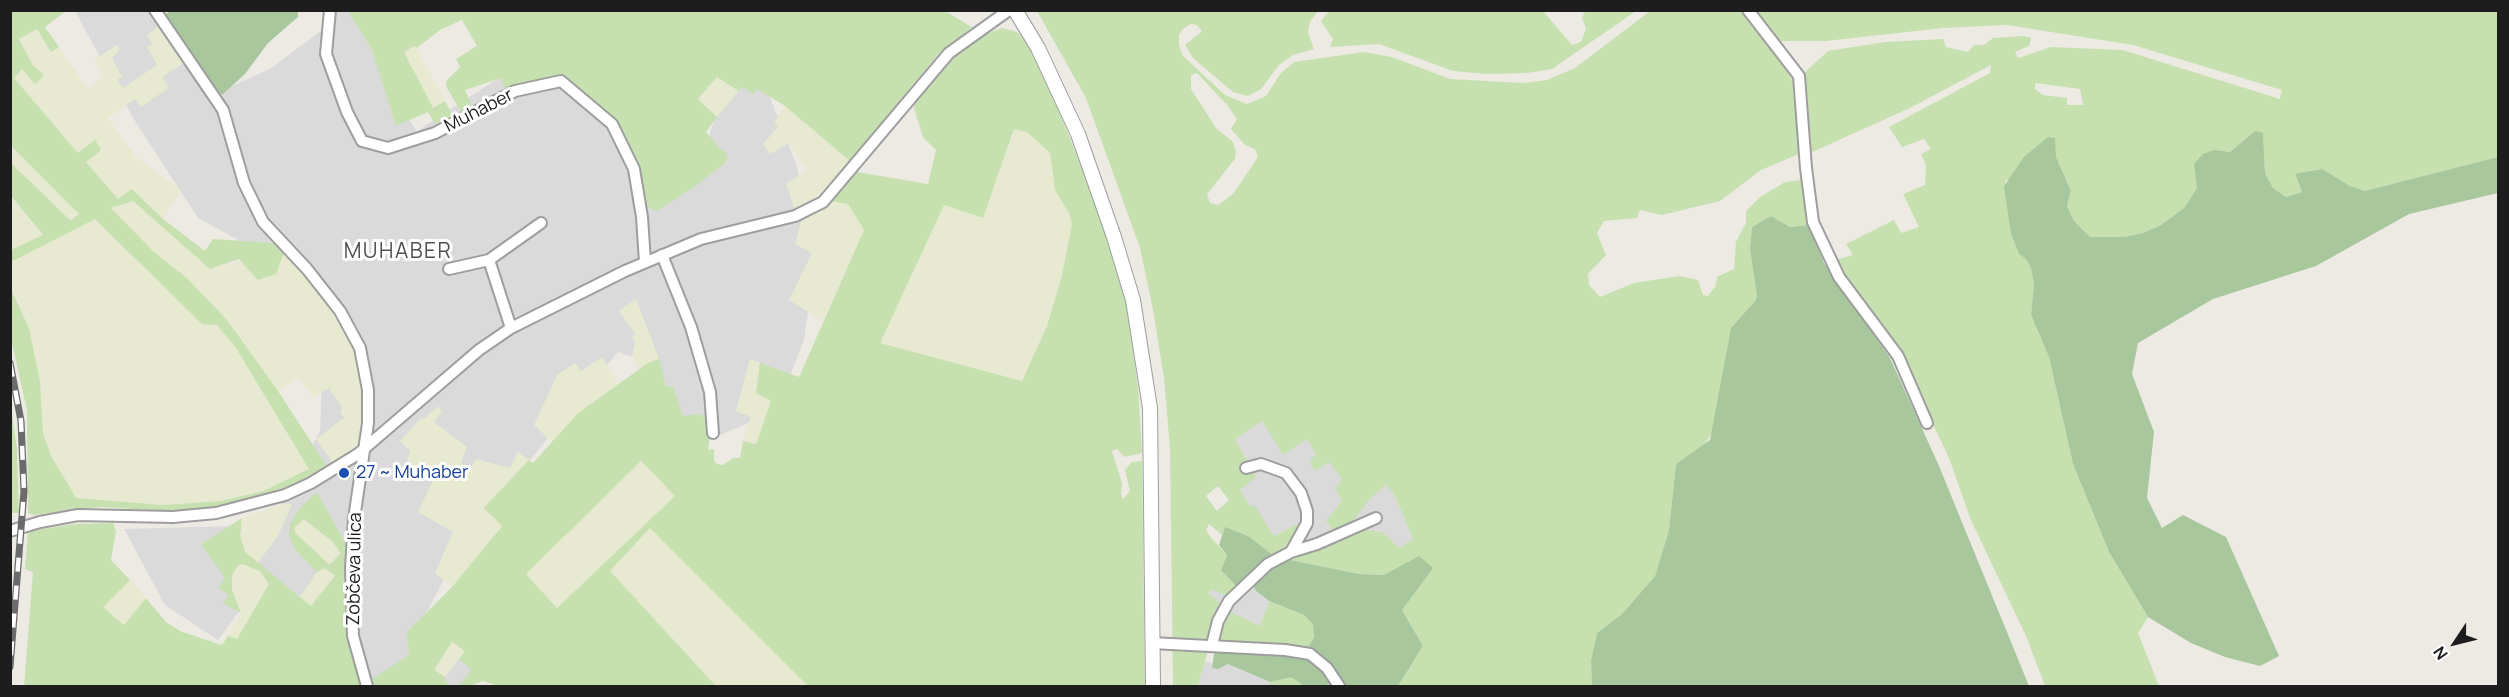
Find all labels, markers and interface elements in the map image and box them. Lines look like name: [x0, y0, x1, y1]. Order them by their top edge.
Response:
street label: Muhaber: [441, 85, 517, 137]
district label: MUHABER: [344, 239, 452, 265]
place label: 27 ~ Muhaber: [356, 462, 469, 484]
marker: 27 ~ Muhaber: [337, 466, 351, 480]
street label: Zobčeva ulica: [343, 512, 367, 626]
north arrow: [2425, 613, 2485, 673]
text: N: [2428, 642, 2453, 664]

